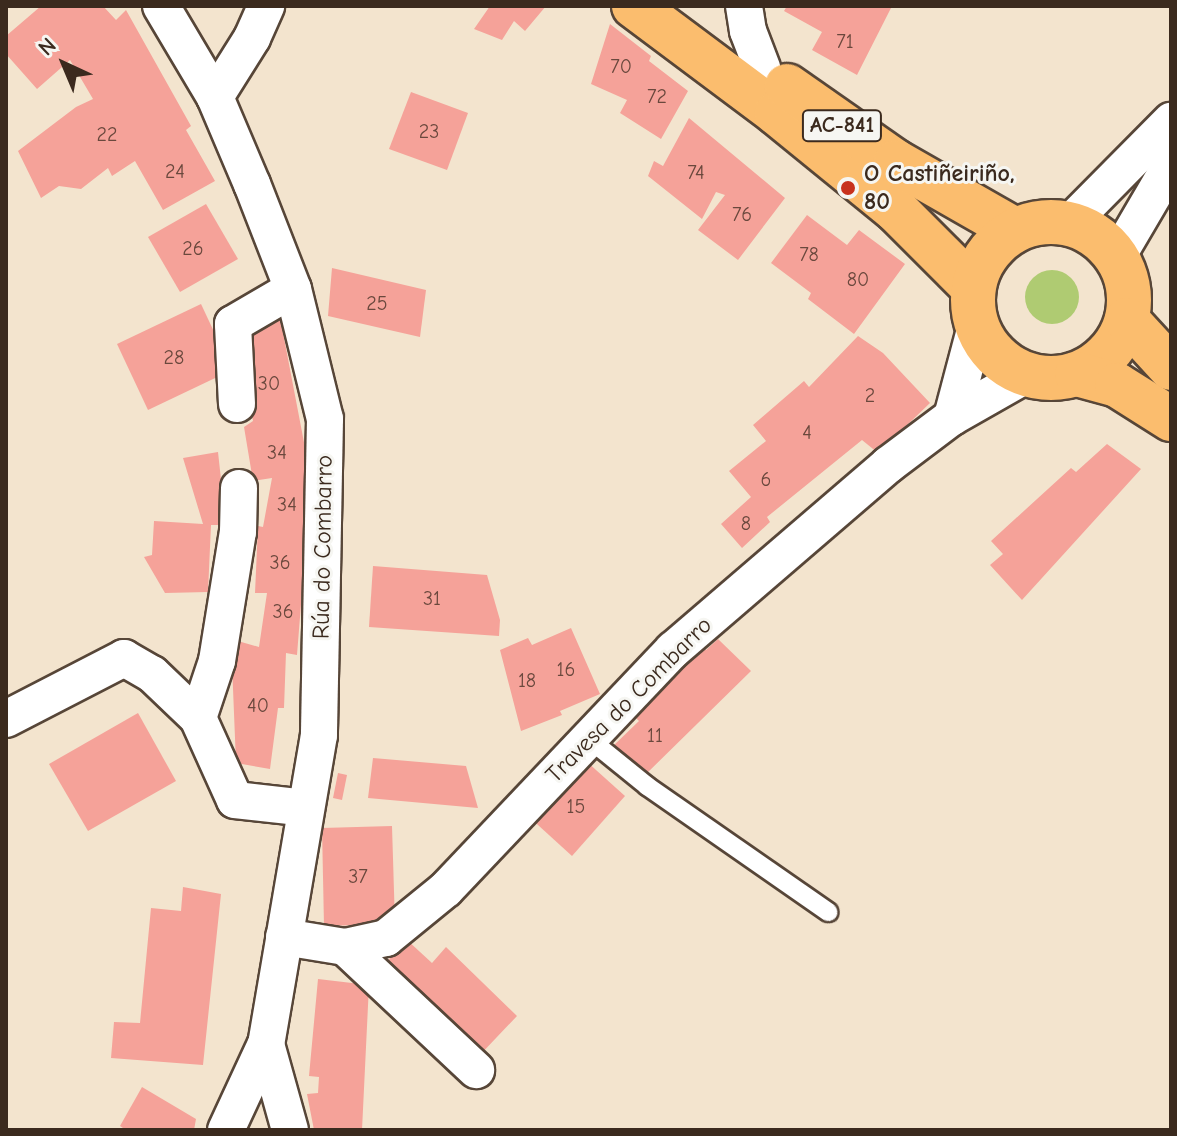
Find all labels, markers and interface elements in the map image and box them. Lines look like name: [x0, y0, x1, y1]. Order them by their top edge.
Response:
north arrow: [24, 24, 104, 104]
house number: 71: [836, 29, 854, 53]
text: N: [33, 32, 62, 61]
house number: 70: [610, 54, 632, 78]
house number: 72: [647, 84, 667, 108]
road number: AC-841: [800, 108, 884, 144]
house number: 23: [419, 119, 439, 143]
house number: 22: [97, 122, 117, 146]
house number: 24: [165, 159, 185, 183]
house number: 74: [687, 160, 705, 184]
place label: O Castiñeiriño, 80: [864, 160, 1015, 216]
marker: O Castiñeiriño, 80: [839, 179, 857, 197]
house number: 76: [732, 202, 752, 226]
house number: 26: [182, 236, 204, 260]
house number: 78: [799, 242, 819, 266]
house number: 80: [847, 267, 869, 291]
house number: 25: [366, 291, 388, 315]
house number: 28: [164, 345, 184, 369]
house number: 30: [258, 371, 280, 395]
house number: 2: [865, 383, 875, 407]
house number: 4: [802, 420, 812, 444]
house number: 34: [267, 440, 287, 464]
street label: Rúa do Combarro: [307, 455, 339, 639]
house number: 6: [761, 467, 771, 491]
house number: 34: [277, 492, 297, 516]
house number: 8: [741, 511, 751, 535]
house number: 36: [270, 550, 290, 574]
house number: 31: [423, 586, 441, 610]
house number: 36: [273, 599, 293, 623]
street label: Travesa do Combarro: [540, 611, 718, 789]
house number: 16: [557, 657, 575, 681]
house number: 18: [518, 668, 536, 692]
house number: 40: [247, 693, 269, 717]
house number: 11: [647, 723, 663, 747]
house number: 15: [567, 794, 585, 818]
house number: 37: [348, 864, 368, 888]

